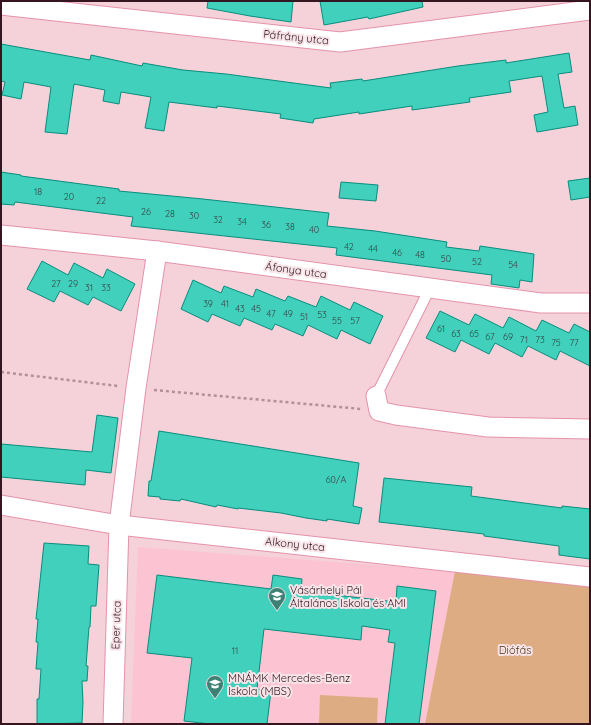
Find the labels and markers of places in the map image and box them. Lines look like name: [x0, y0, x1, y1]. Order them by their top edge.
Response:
place label: Vásárhelyi Pál Általános Iskola és AMI: [290, 583, 406, 610]
school or university icon: Vásárhelyi Pál Általános Iskola és AMI: [267, 586, 287, 611]
place label: MNÁMK Mercedes-Benz Iskola (MBS): [228, 671, 350, 698]
school or university icon: MNÁMK Mercedes-Benz Iskola (MBS): [205, 674, 225, 699]

